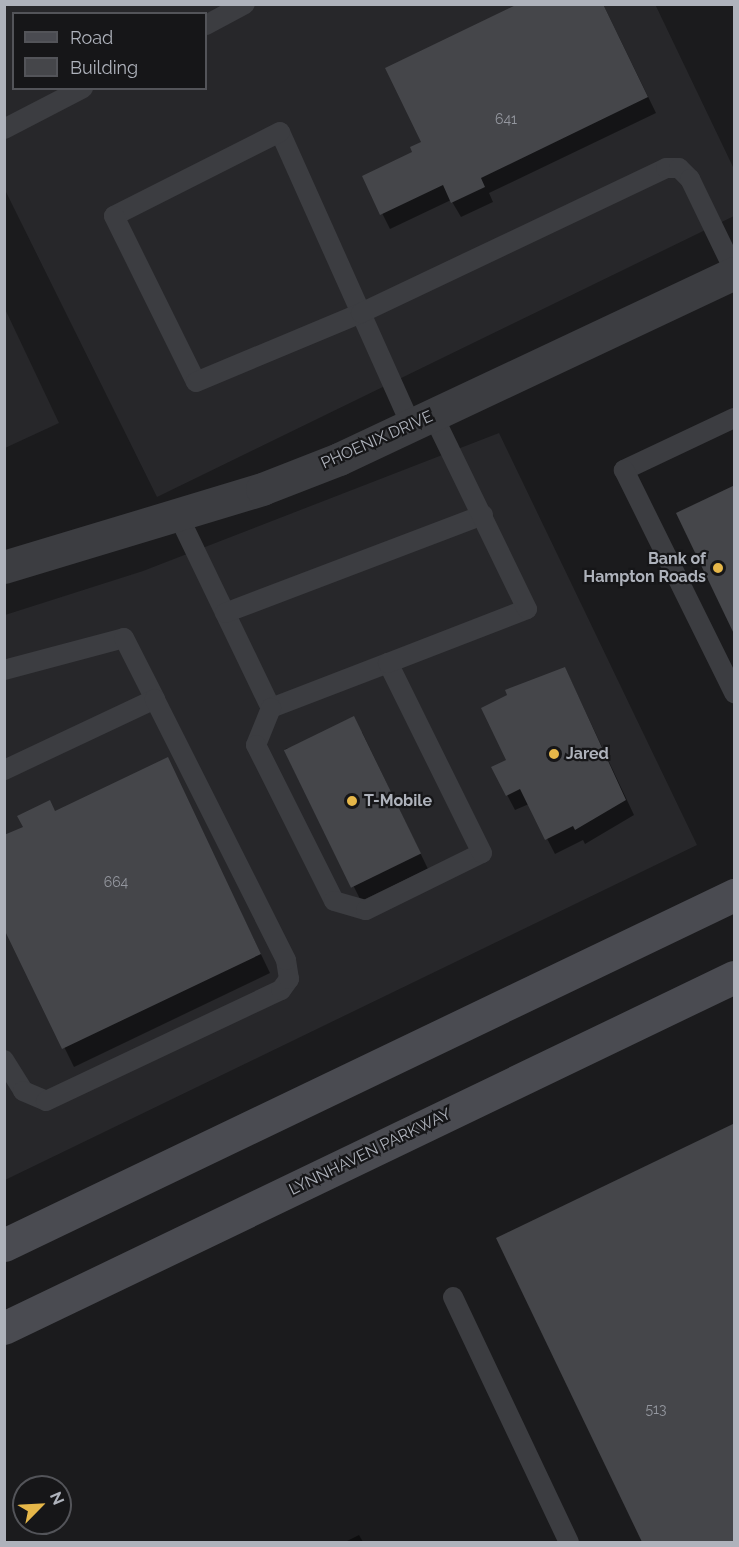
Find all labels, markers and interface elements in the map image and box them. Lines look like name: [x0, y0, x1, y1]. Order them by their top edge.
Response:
legend: [12, 12, 207, 90]
text: Road: [70, 27, 113, 48]
text: Building: [70, 57, 138, 78]
house number: 641: [495, 111, 517, 127]
street label: PHOENIX DRIVE: [318, 407, 436, 473]
place label: Bank of Hampton Roads: [583, 549, 706, 587]
marker: Bank of Hampton Roads: [711, 561, 725, 575]
place label: Jared: [566, 744, 609, 764]
marker: Jared: [547, 747, 561, 761]
place label: T-Mobile: [364, 791, 432, 811]
marker: T-Mobile: [345, 794, 359, 808]
house number: 664: [104, 874, 128, 890]
street label: LYNNHAVEN PARKWAY: [286, 1104, 454, 1200]
house number: 513: [645, 1401, 667, 1417]
north arrow: [12, 1475, 72, 1535]
text: N: [46, 1489, 68, 1508]

